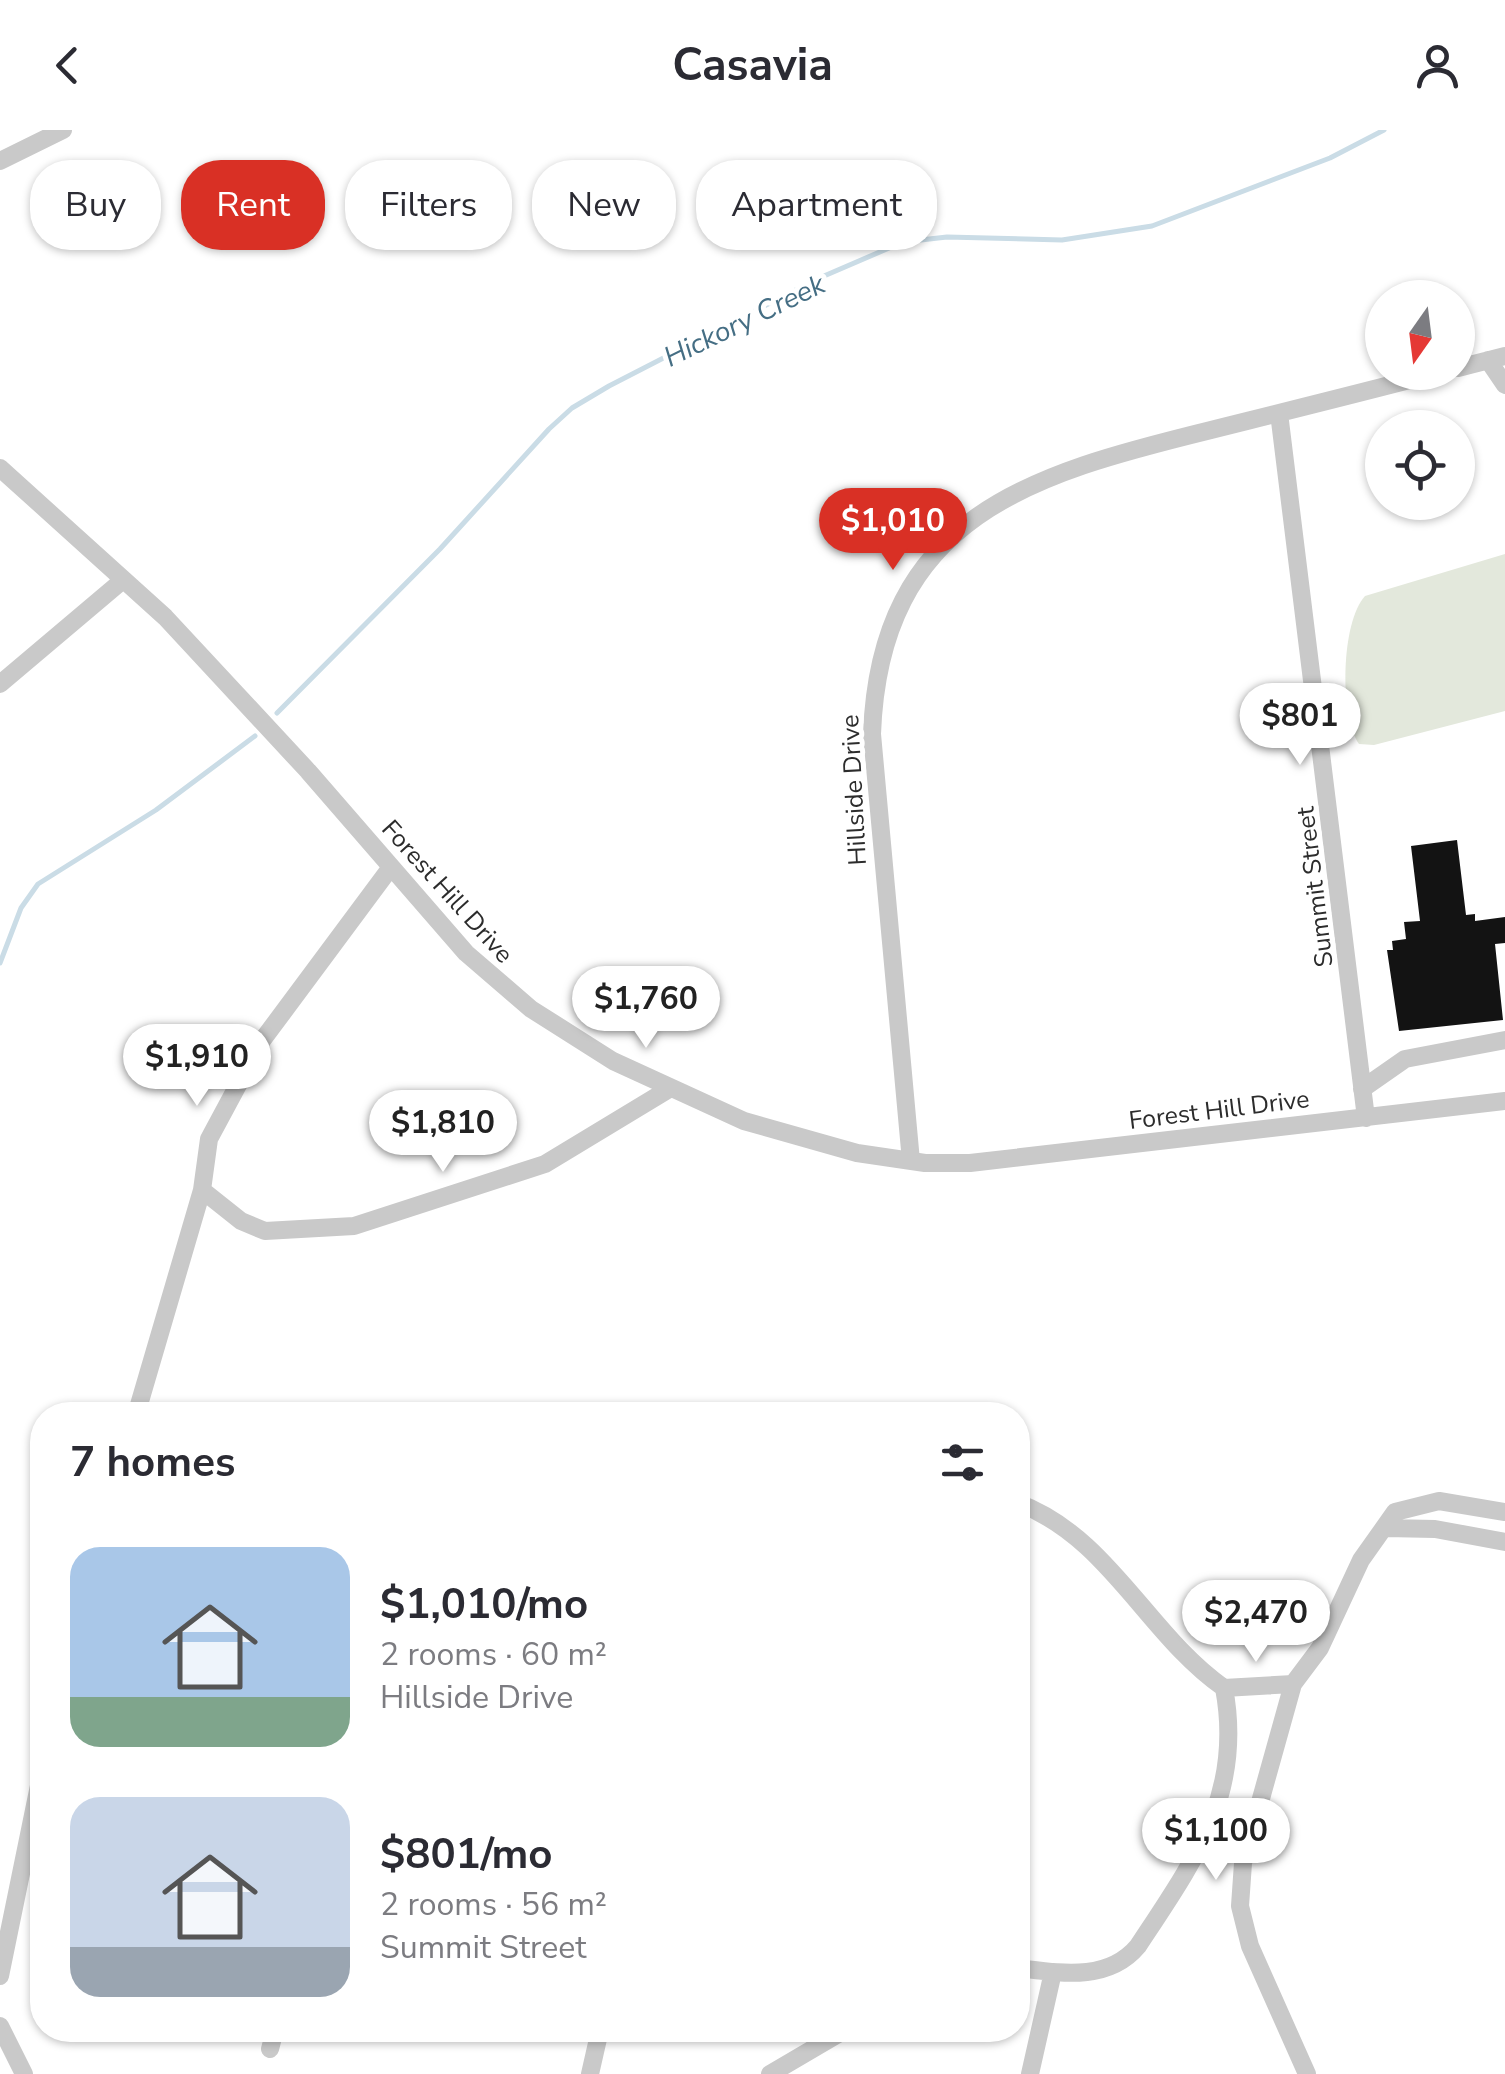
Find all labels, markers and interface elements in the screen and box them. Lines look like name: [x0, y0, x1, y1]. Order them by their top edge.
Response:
text: Casavia: [672, 35, 833, 96]
icon: back: [40, 38, 95, 93]
icon: person: [1410, 38, 1465, 93]
chip: Buy: [30, 160, 161, 250]
chip: Rent: [181, 160, 325, 250]
chip: Filters: [345, 160, 512, 250]
chip: New: [532, 160, 676, 250]
chip: Apartment: [696, 160, 937, 250]
water label: Hickory Creek: [657, 265, 832, 376]
north arrow: [1365, 280, 1475, 390]
map controls: [1365, 280, 1475, 520]
button: locate: [1365, 410, 1475, 520]
pin: $1,010: [812, 488, 974, 573]
text: $1,010: [841, 499, 945, 542]
pin: $801: [1241, 683, 1359, 768]
text: $801: [1262, 694, 1338, 737]
street label: Hillside Drive: [833, 714, 875, 866]
street label: Summit Street: [1288, 804, 1342, 969]
street label: Forest Hill Drive: [374, 813, 521, 971]
pin: $1,760: [565, 966, 727, 1051]
text: $1,760: [594, 977, 698, 1020]
pin: $1,910: [116, 1024, 278, 1109]
text: $1,910: [145, 1035, 249, 1078]
street label: Forest Hill Drive: [1127, 1082, 1311, 1138]
pin: $1,810: [362, 1090, 524, 1175]
text: $1,810: [391, 1101, 495, 1144]
text: 7 homes: [70, 1434, 235, 1491]
icon: filters: [935, 1435, 990, 1490]
text: $1,010/mo: [380, 1576, 588, 1633]
pin: $2,470: [1175, 1580, 1337, 1665]
icon: home: [150, 1587, 270, 1707]
text: $2,470: [1204, 1591, 1308, 1634]
text: 2 rooms · 60 m²: [380, 1633, 607, 1676]
text: Hillside Drive: [380, 1676, 573, 1719]
pin: $1,100: [1135, 1798, 1297, 1883]
text: $1,100: [1164, 1809, 1268, 1852]
text: $801/mo: [380, 1826, 552, 1883]
icon: home: [150, 1837, 270, 1957]
text: 2 rooms · 56 m²: [380, 1883, 607, 1926]
text: Summit Street: [380, 1926, 587, 1969]

